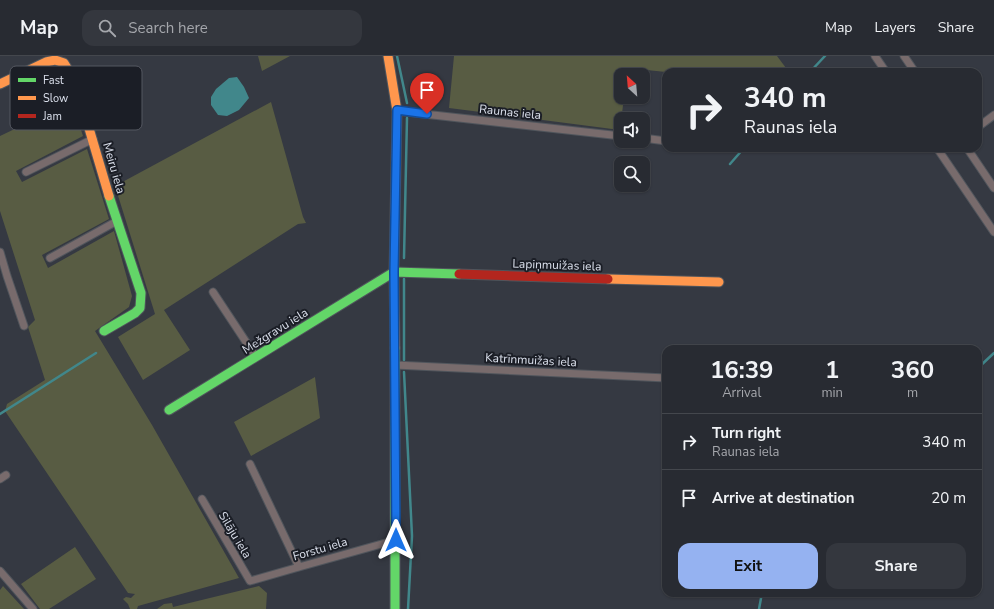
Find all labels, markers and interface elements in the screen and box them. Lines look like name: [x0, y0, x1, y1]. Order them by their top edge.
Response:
search box: [82, 10, 362, 46]
text: Map: [20, 15, 58, 41]
icon: search: [96, 17, 118, 39]
text: Search here: [128, 18, 208, 38]
text: Map: [825, 18, 852, 37]
text: Layers: [874, 18, 916, 37]
text: Share: [938, 18, 974, 37]
legend: [10, 66, 142, 130]
north arrow: [614, 68, 650, 104]
map controls: [614, 68, 650, 192]
text: Fast: [43, 73, 64, 88]
pin: [410, 73, 444, 114]
icon: arrive: [416, 79, 438, 101]
text: 340 m: [744, 79, 827, 117]
icon: right: [678, 84, 730, 136]
text: Slow: [43, 91, 68, 106]
street label: Raunas iela: [478, 101, 542, 123]
text: Jam: [42, 109, 62, 124]
button: sound: [614, 112, 650, 148]
text: Raunas iela: [744, 115, 837, 139]
street label: Meiru iela: [99, 141, 129, 195]
button: search: [614, 156, 650, 192]
street label: Lapiņmuižas iela: [512, 255, 602, 275]
street label: Mežgravu iela: [239, 304, 311, 358]
street label: Katrīnmuižas iela: [485, 350, 577, 370]
text: 16:39: [710, 354, 773, 386]
text: 1: [825, 354, 839, 386]
text: 360: [891, 354, 934, 386]
text: Arrival: [722, 384, 761, 402]
text: min: [821, 384, 843, 402]
text: m: [907, 384, 918, 402]
text: Turn right: [712, 423, 781, 443]
icon: right: [678, 431, 700, 453]
text: 340 m: [922, 432, 966, 452]
text: Raunas iela: [712, 443, 779, 461]
icon: arrive: [678, 487, 700, 509]
text: Arrive at destination: [712, 488, 855, 508]
text: 20 m: [931, 488, 966, 508]
street label: Silāju iela: [215, 509, 255, 561]
position arrow: [375, 519, 417, 561]
street label: Forstu iela: [291, 534, 349, 564]
button: Exit: [678, 543, 818, 589]
button: Share: [826, 543, 966, 589]

